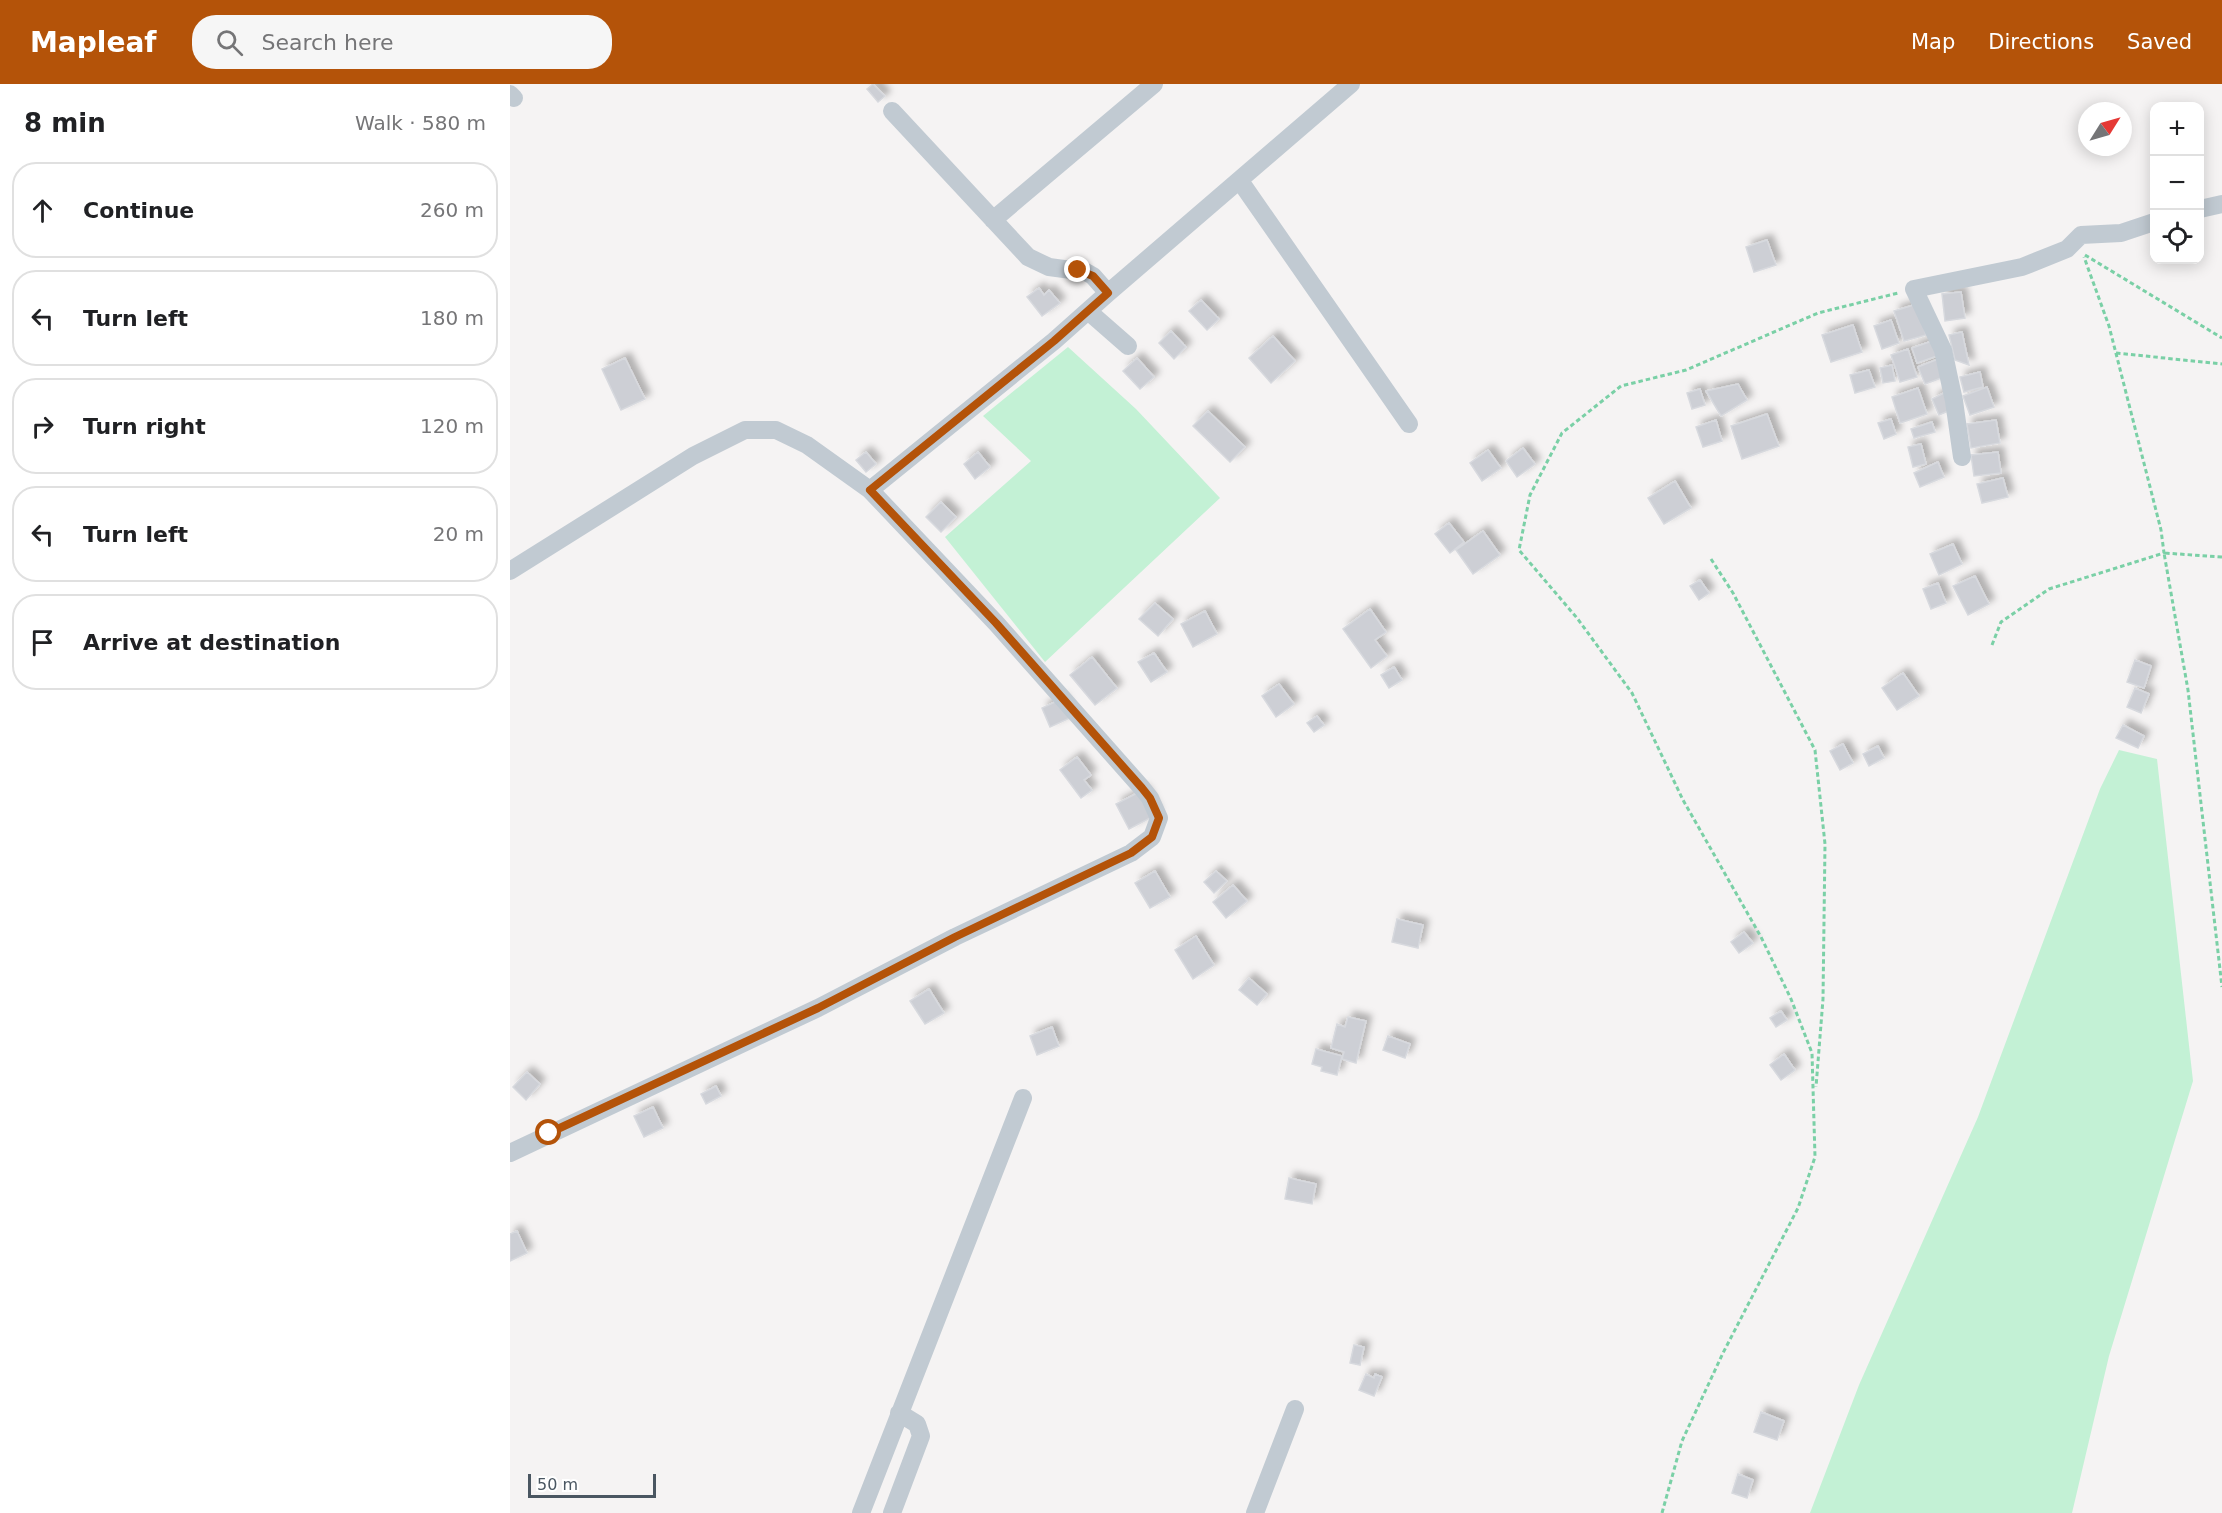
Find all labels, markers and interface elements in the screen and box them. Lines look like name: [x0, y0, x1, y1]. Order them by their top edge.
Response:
search box: [192, 15, 612, 69]
text: Mapleaf: [30, 26, 156, 59]
icon: search: [213, 26, 246, 59]
text: Search here: [261, 30, 394, 55]
text: Map: [1911, 30, 1955, 54]
text: Directions: [1988, 30, 2094, 54]
text: Saved: [2127, 30, 2192, 54]
north arrow: [2078, 102, 2132, 156]
map controls: [2150, 102, 2204, 264]
button: +: [2150, 102, 2204, 156]
text: 8 min: [24, 108, 106, 138]
text: Walk · 580 m: [355, 111, 486, 135]
button: −: [2150, 156, 2204, 210]
icon: ahead: [26, 194, 59, 227]
text: Continue: [83, 198, 194, 223]
text: 260 m: [420, 198, 484, 222]
button: locate: [2150, 210, 2204, 264]
route end: [1064, 256, 1090, 282]
icon: left: [26, 302, 59, 335]
text: Turn left: [83, 306, 188, 331]
text: 180 m: [420, 306, 484, 330]
icon: right: [26, 410, 59, 443]
text: Turn right: [83, 414, 206, 439]
text: 120 m: [420, 414, 484, 438]
icon: left: [26, 518, 59, 551]
text: Turn left: [83, 522, 188, 547]
text: 20 m: [433, 522, 484, 546]
icon: arrive: [26, 626, 59, 659]
text: Arrive at destination: [83, 630, 340, 655]
route start: [535, 1119, 561, 1145]
scale bar: [528, 1471, 656, 1498]
text: 50 m: [537, 1475, 578, 1494]

